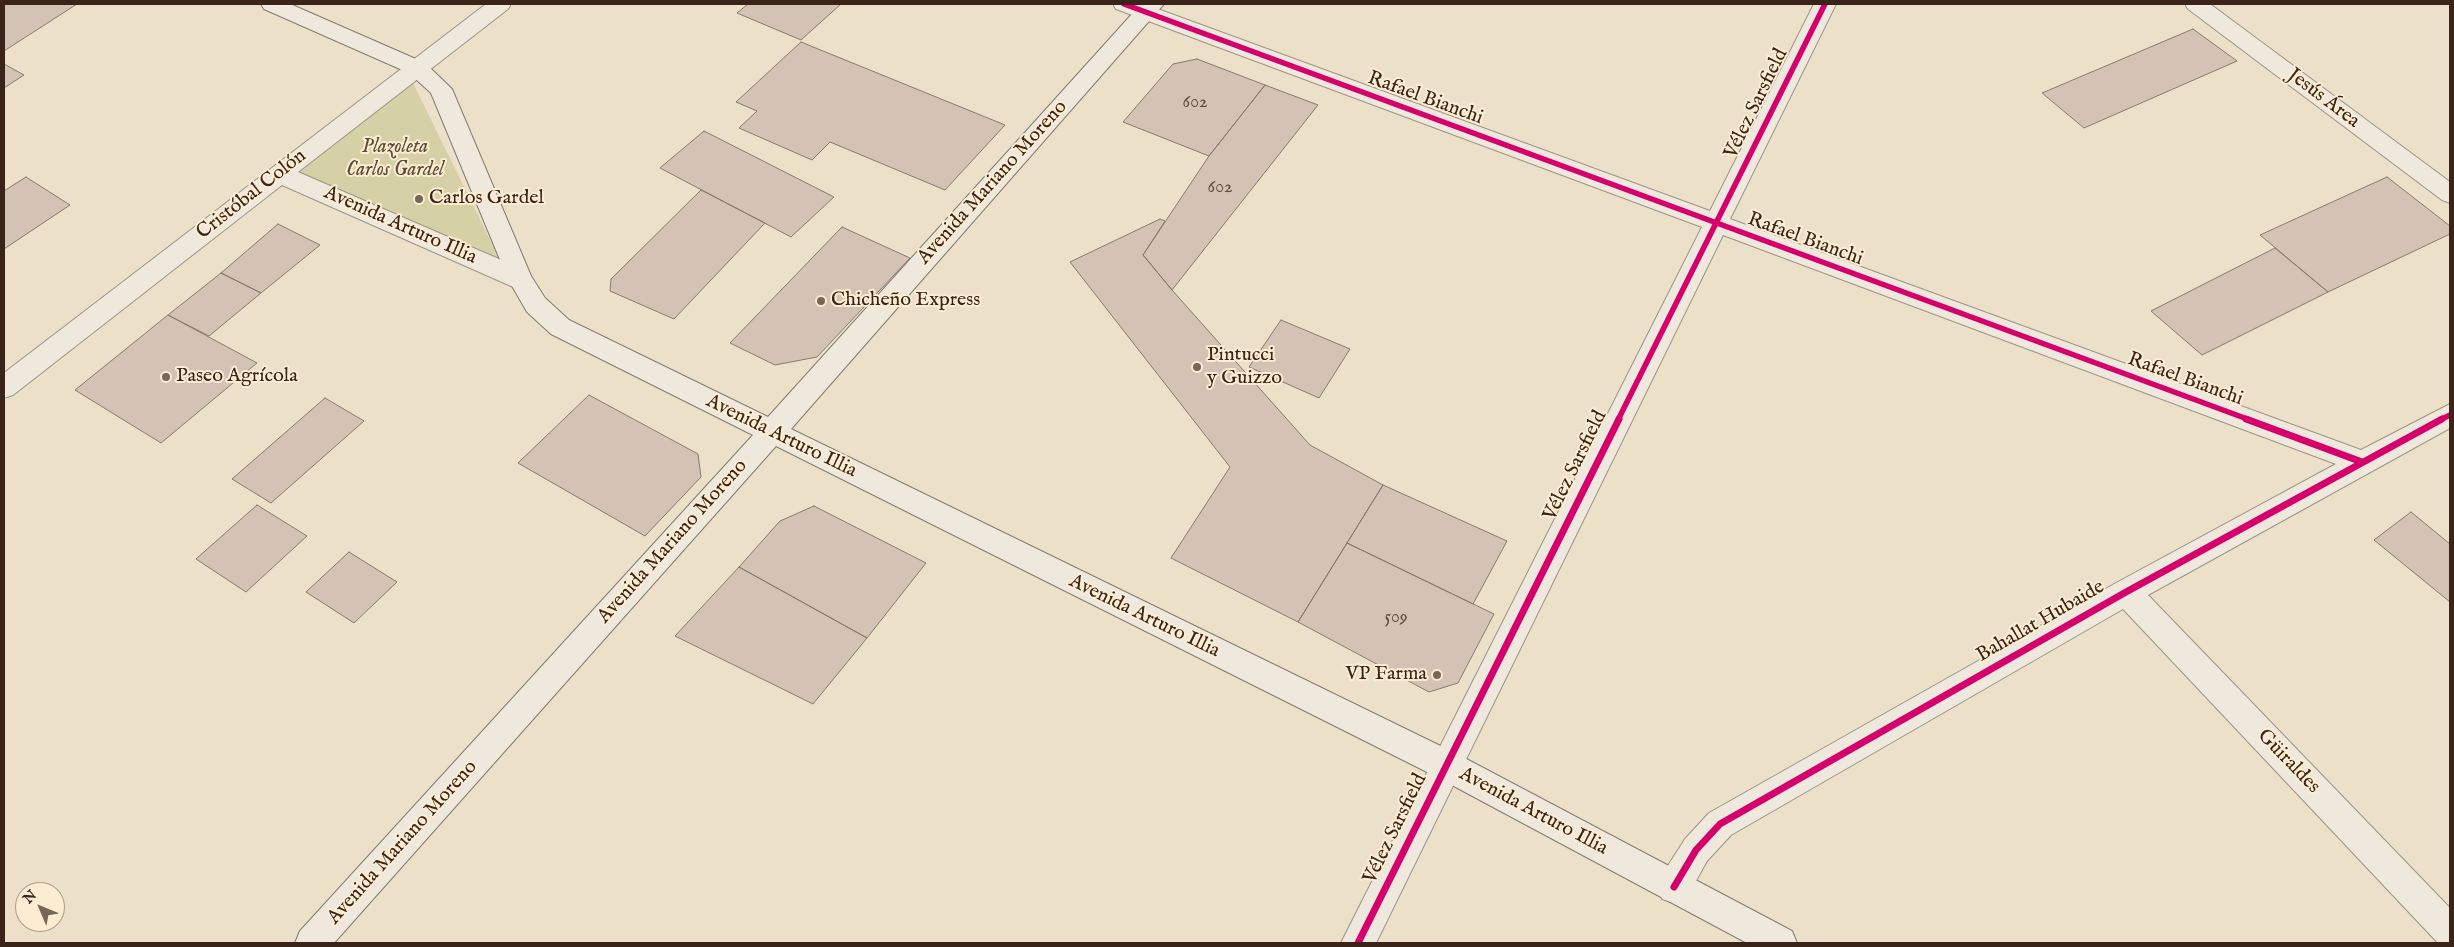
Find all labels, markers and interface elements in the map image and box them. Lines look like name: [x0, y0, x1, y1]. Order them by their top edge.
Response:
street label: Vélez Sarsfield: [1720, 45, 1794, 163]
street label: Jesús Área: [2282, 64, 2364, 134]
street label: Rafael Bianchi: [1364, 67, 1486, 131]
house number: 602: [1183, 92, 1207, 114]
street label: Avenida Mariano Moreno: [913, 96, 1073, 270]
park label: Plazoleta Carlos Gardel: [346, 136, 444, 183]
street label: Cristóbal Colón: [192, 145, 312, 245]
house number: 602: [1208, 177, 1232, 199]
street label: Avenida Arturo Illia: [320, 182, 480, 270]
place label: Carlos Gardel: [429, 187, 544, 211]
marker: Carlos Gardel: [413, 193, 425, 205]
street label: Rafael Bianchi: [1744, 208, 1866, 272]
place label: Chicheño Express: [831, 289, 980, 313]
marker: Chicheño Express: [815, 295, 827, 307]
place label: Pintucci y Guizzo: [1207, 344, 1282, 391]
street label: Rafael Bianchi: [2124, 348, 2246, 412]
marker: Pintucci y Guizzo: [1191, 361, 1203, 373]
place label: Paseo Agrícola: [176, 365, 298, 389]
marker: Paseo Agrícola: [160, 371, 172, 383]
street label: Avenida Arturo Illia: [702, 390, 860, 484]
street label: Vélez Sarsfield: [1539, 407, 1613, 525]
street label: Avenida Mariano Moreno: [593, 455, 753, 629]
street label: Avenida Arturo Illia: [1065, 570, 1223, 664]
street label: Bahallat Hubaide: [1973, 576, 2109, 668]
house number: 509: [1384, 607, 1408, 629]
place label: VP Farma: [1346, 663, 1427, 687]
marker: VP Farma: [1431, 669, 1443, 681]
street label: Güiraldes: [2252, 725, 2324, 799]
street label: Avenida Mariano Moreno: [323, 756, 483, 930]
street label: Avenida Arturo Illia: [1455, 763, 1611, 861]
street label: Vélez Sarsfield: [1359, 770, 1433, 888]
north arrow: [15, 882, 65, 932]
text: N: [19, 886, 41, 908]

